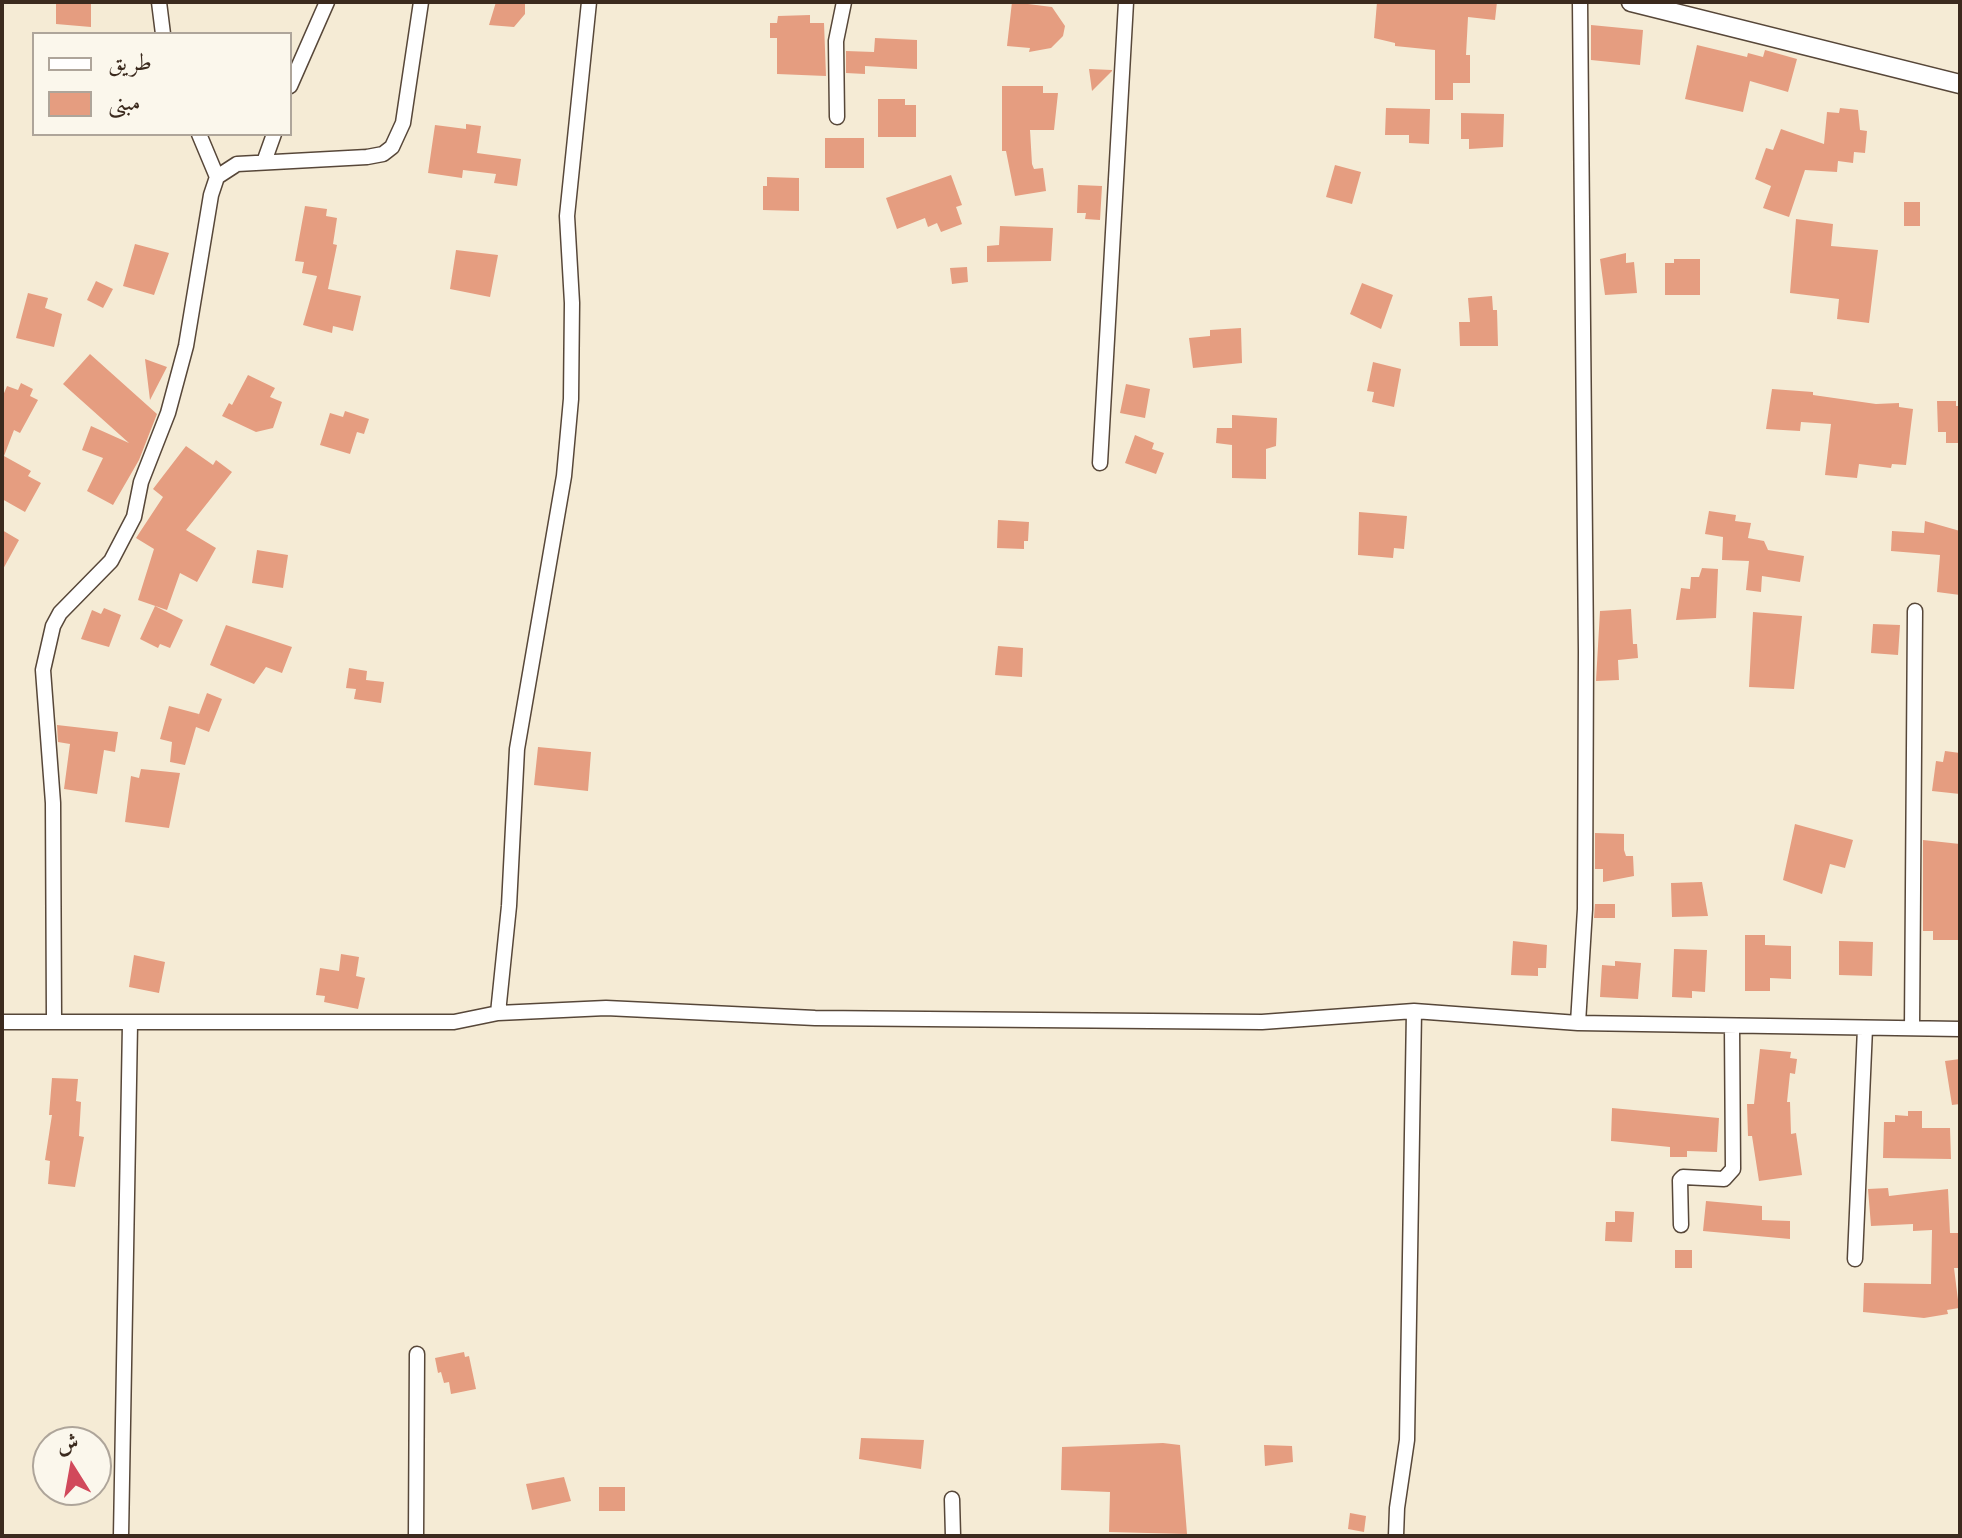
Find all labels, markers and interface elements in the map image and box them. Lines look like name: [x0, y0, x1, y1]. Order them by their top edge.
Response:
legend: [32, 32, 292, 136]
text: طريق: [108, 48, 152, 78]
text: مبنى: [108, 88, 141, 118]
north arrow: [32, 1426, 112, 1506]
text: ش: [54, 1429, 81, 1459]

